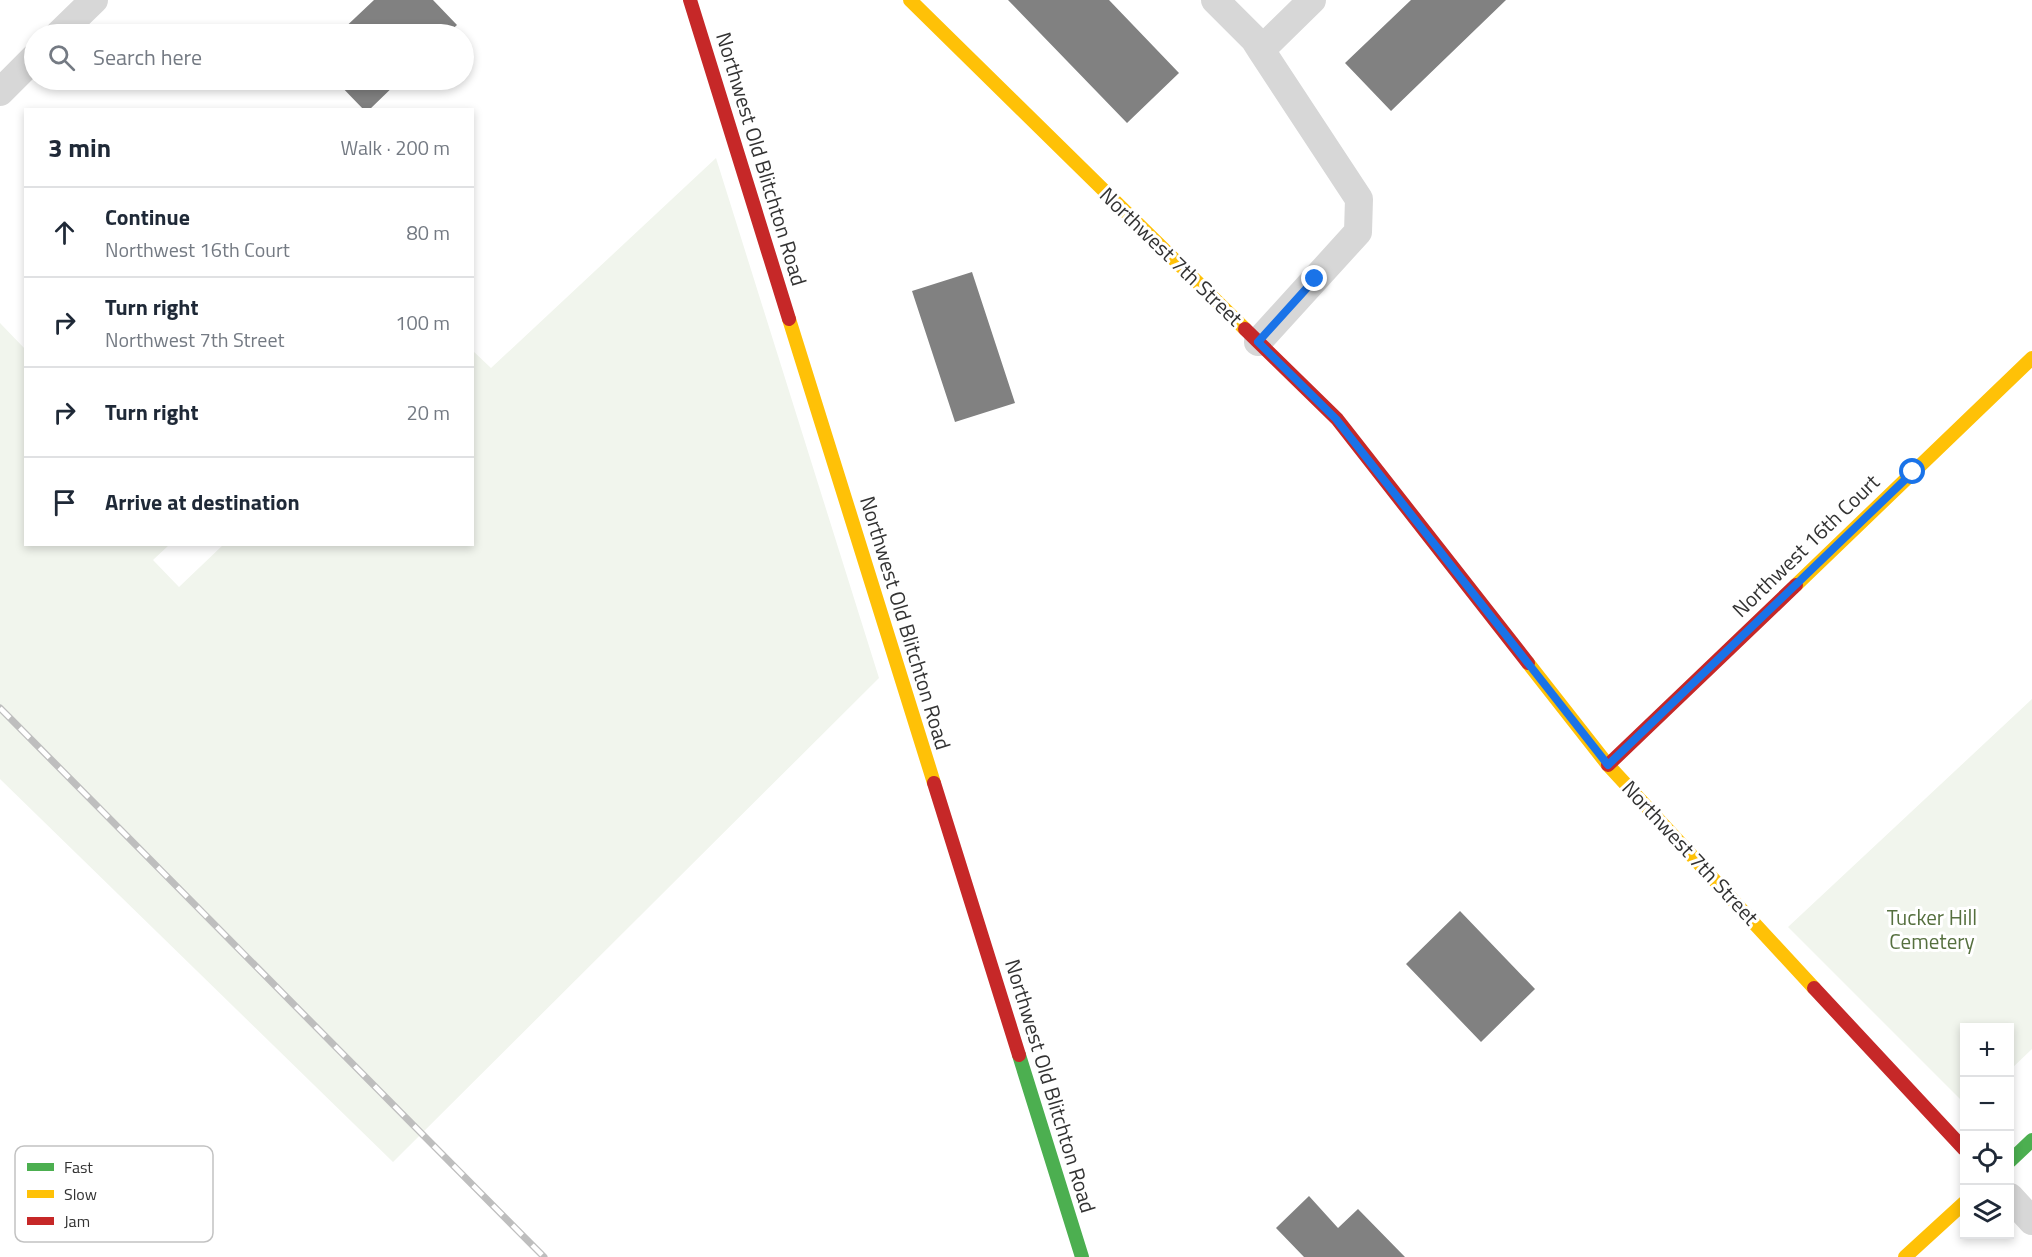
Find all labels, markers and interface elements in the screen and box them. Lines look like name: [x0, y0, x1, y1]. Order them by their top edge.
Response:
search box: [24, 24, 474, 90]
street label: Northwest Old Blitchton Road: [708, 28, 816, 289]
text: Search here: [93, 40, 202, 74]
icon: search: [45, 41, 78, 74]
text: 3 min: [48, 128, 111, 167]
text: Walk · 200 m: [341, 132, 450, 163]
street label: Northwest 7th Street: [1093, 179, 1251, 334]
text: Continue: [105, 200, 190, 234]
icon: ahead: [48, 216, 81, 249]
text: 80 m: [406, 217, 450, 248]
text: Northwest 16th Court: [105, 234, 290, 265]
route end: [1301, 265, 1327, 291]
text: Turn right: [105, 290, 199, 324]
icon: right: [48, 306, 81, 339]
text: 100 m: [395, 307, 450, 338]
text: Northwest 7th Street: [105, 324, 284, 355]
text: Turn right: [105, 395, 199, 429]
icon: right: [48, 396, 81, 429]
text: 20 m: [406, 397, 450, 428]
route start: [1899, 458, 1925, 484]
street label: Northwest 16th Court: [1724, 466, 1887, 624]
text: Arrive at destination: [105, 485, 300, 519]
icon: arrive: [48, 486, 81, 519]
street label: Northwest Old Blitchton Road: [852, 492, 960, 753]
street label: Northwest 7th Street: [1615, 773, 1767, 933]
park label: Tucker Hill Cemetery: [1887, 901, 1977, 957]
street label: Northwest Old Blitchton Road: [997, 955, 1105, 1216]
map controls: [1960, 1023, 2014, 1239]
button: +: [1960, 1023, 2014, 1077]
button: −: [1960, 1077, 2014, 1131]
button: locate: [1960, 1131, 2014, 1185]
legend: [15, 1146, 213, 1242]
text: Fast: [64, 1155, 93, 1179]
text: Slow: [64, 1182, 97, 1206]
button: layers: [1960, 1185, 2014, 1239]
text: Jam: [64, 1209, 90, 1233]

